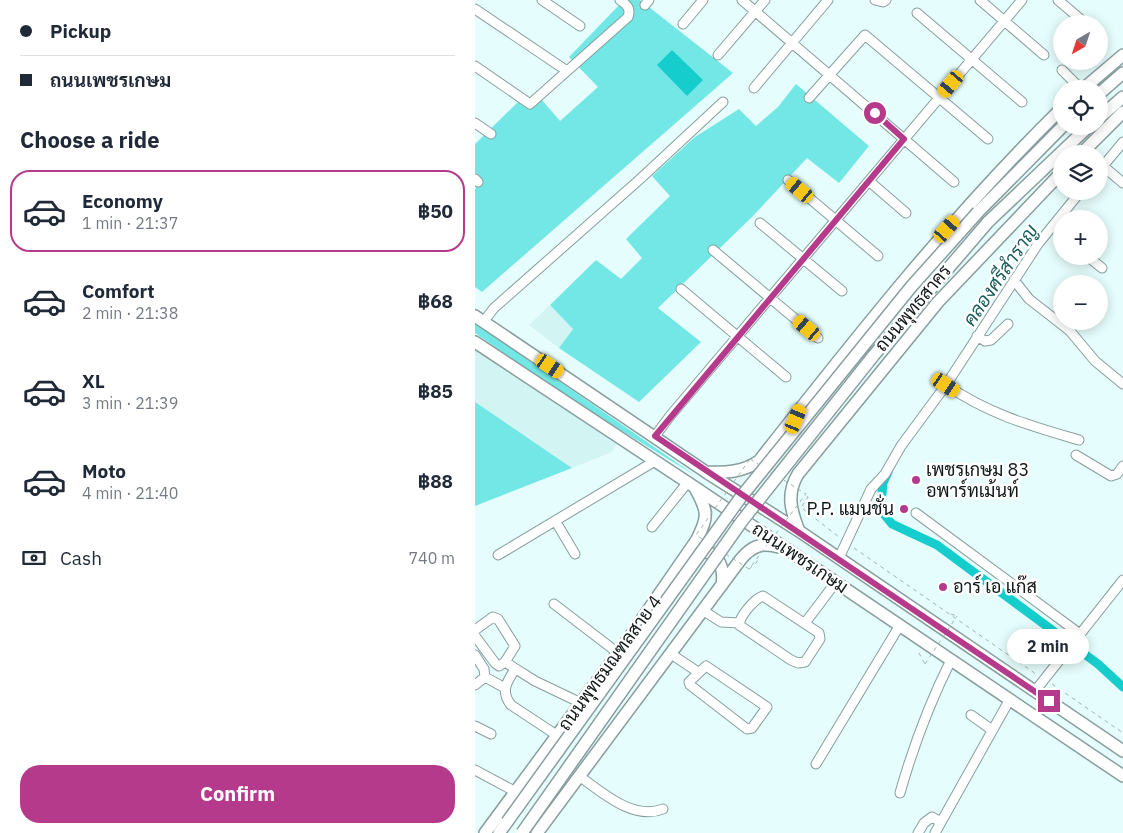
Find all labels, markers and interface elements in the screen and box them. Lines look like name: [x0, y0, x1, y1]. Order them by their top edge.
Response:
north arrow: [1053, 15, 1107, 70]
map controls: [1053, 15, 1108, 330]
text: Pickup: [50, 19, 111, 43]
text: ถนนเพชรเกษม: [50, 68, 171, 92]
car: [935, 68, 966, 100]
button: locate: [1053, 80, 1108, 135]
route start: [864, 102, 886, 124]
text: Choose a ride: [20, 125, 160, 154]
button: layers: [1053, 145, 1108, 200]
car: [783, 175, 816, 205]
icon: car: [22, 189, 67, 234]
text: Economy: [82, 189, 163, 213]
text: ฿50: [418, 199, 453, 223]
button: +: [1053, 210, 1108, 265]
text: 1 min · 21:37: [82, 213, 178, 233]
car: [931, 213, 962, 245]
water label: คลองศรีสำราญ: [957, 219, 1043, 330]
street label: ถนนพุทธสาคร: [870, 259, 957, 357]
button: −: [1053, 275, 1108, 330]
icon: car: [22, 279, 67, 324]
text: Comfort: [82, 279, 155, 303]
text: ฿68: [418, 289, 453, 313]
text: 2 min · 21:38: [82, 303, 178, 323]
car: [790, 313, 823, 343]
car: [533, 351, 566, 381]
icon: car: [22, 369, 67, 414]
text: XL: [82, 369, 105, 393]
car: [929, 370, 962, 400]
text: ฿85: [418, 379, 453, 403]
text: 3 min · 21:39: [82, 393, 178, 413]
car: [783, 402, 808, 436]
place label: เพชรเกษม 83 อพาร์ทเม้นท์: [926, 458, 1029, 502]
icon: car: [22, 459, 67, 504]
text: Moto: [82, 459, 126, 483]
text: ฿88: [418, 469, 453, 493]
marker: เพชรเกษม 83 อพาร์ทเม้นท์: [910, 474, 922, 486]
text: 4 min · 21:40: [82, 483, 178, 503]
place label: P.P. แมนชั่น: [806, 494, 894, 520]
marker: P.P. แมนชั่น: [898, 503, 910, 515]
street label: ถนนเพชรเกษม: [748, 517, 853, 598]
icon: cash: [20, 544, 48, 572]
text: Cash: [60, 546, 102, 570]
text: 740 m: [408, 548, 455, 568]
place label: อาร์ เอ แก๊ส: [953, 574, 1037, 598]
marker: อาร์ เอ แก๊ส: [937, 581, 949, 593]
street label: ถนนพุทธมณฑลสาย 4: [553, 590, 667, 735]
callout: 2 min: [1008, 628, 1090, 664]
text: 2 min: [1027, 636, 1069, 656]
route end: [1038, 690, 1060, 712]
button: Confirm: [20, 765, 455, 823]

